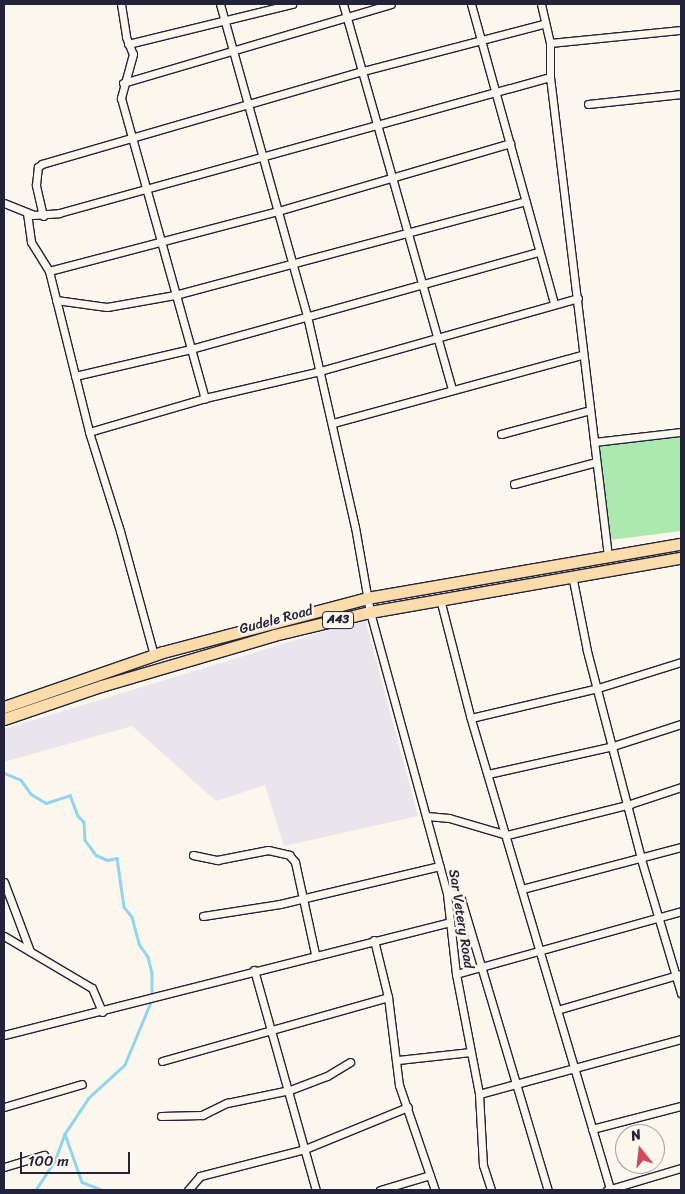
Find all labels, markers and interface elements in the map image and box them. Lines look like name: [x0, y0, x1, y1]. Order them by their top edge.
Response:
street label: Gudele Road: [238, 602, 314, 638]
road number: A43: [322, 610, 354, 630]
street label: Sar Vetery Road: [445, 869, 477, 969]
text: N: [628, 1122, 644, 1148]
north arrow: [615, 1124, 665, 1174]
scale bar: [22, 1142, 132, 1174]
text: 100 m: [28, 1148, 69, 1174]

